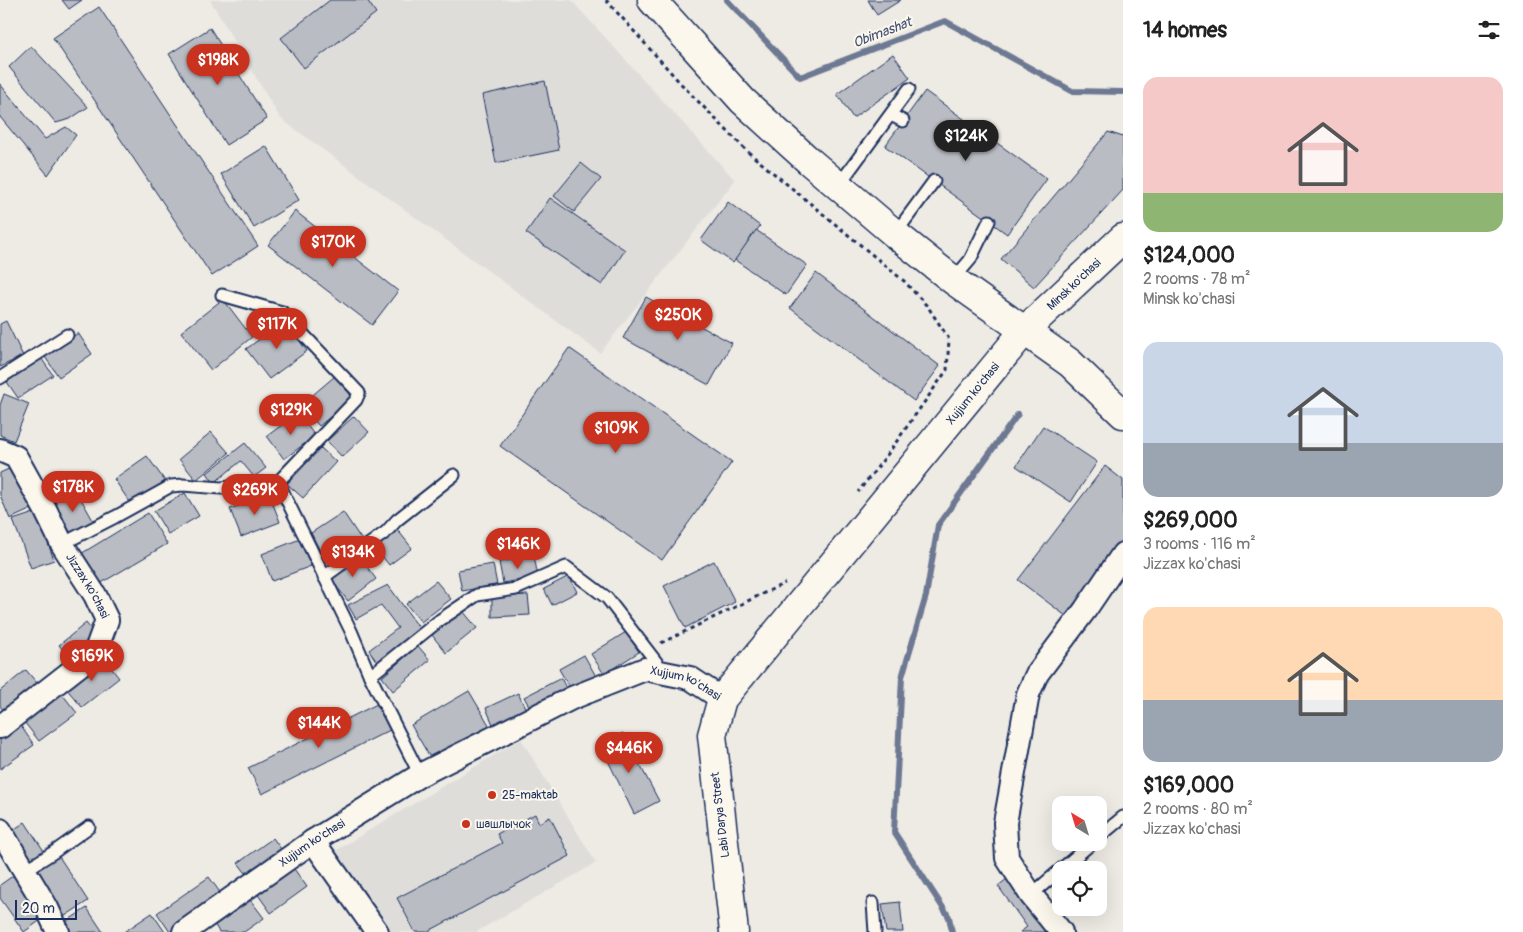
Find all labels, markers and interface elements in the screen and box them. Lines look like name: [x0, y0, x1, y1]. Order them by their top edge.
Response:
water label: Obimashat: [850, 13, 915, 51]
icon: filters: [1475, 16, 1503, 44]
text: 14 homes: [1143, 17, 1227, 44]
pin: $198K: [183, 44, 253, 86]
text: $198K: [198, 50, 238, 70]
icon: home: [1278, 109, 1368, 199]
pin: $124K: [931, 120, 1001, 162]
text: $124K: [945, 126, 987, 146]
pin: $170K: [298, 226, 368, 268]
text: $170K: [311, 232, 355, 252]
text: $124,000: [1143, 242, 1235, 269]
street label: Minsk ko'chasi: [1044, 255, 1104, 314]
text: 2 rooms · 78 m²: [1143, 269, 1250, 289]
text: Minsk ko'chasi: [1143, 289, 1235, 309]
pin: $250K: [643, 298, 713, 341]
text: $250K: [655, 305, 701, 325]
pin: $117K: [242, 308, 312, 350]
text: $117K: [257, 314, 297, 334]
street label: Xujjum ko'chasi: [943, 360, 1003, 428]
icon: home: [1278, 374, 1368, 464]
pin: $129K: [256, 394, 326, 436]
text: $129K: [270, 400, 312, 420]
pin: $109K: [581, 412, 651, 454]
text: $109K: [594, 418, 638, 438]
pin: $178K: [38, 470, 108, 513]
pin: $269K: [220, 474, 290, 516]
text: $178K: [52, 477, 94, 497]
text: $269K: [233, 480, 277, 500]
text: $269,000: [1143, 507, 1238, 534]
pin: $146K: [483, 528, 553, 570]
text: $146K: [496, 534, 540, 554]
text: 3 rooms · 116 m²: [1143, 534, 1256, 554]
pin: $134K: [318, 536, 388, 578]
text: $134K: [332, 542, 374, 562]
street label: Jizzax ko'chasi: [62, 551, 112, 621]
text: Jizzax ko'chasi: [1143, 554, 1241, 574]
icon: home: [1278, 639, 1368, 729]
pin: $169K: [57, 640, 127, 682]
text: $169K: [71, 646, 113, 666]
street label: Xujjum ko'chasi: [649, 663, 724, 704]
pin: $144K: [284, 706, 354, 749]
text: $144K: [297, 713, 341, 733]
pin: $446K: [594, 732, 664, 774]
text: $446K: [606, 738, 652, 758]
street label: Labi Darya Street: [708, 771, 733, 859]
text: $169,000: [1143, 772, 1234, 799]
place label: 25-maktab: [502, 788, 558, 803]
marker: 25-maktab: [486, 789, 498, 801]
north arrow: [1052, 796, 1108, 851]
map controls: [1052, 796, 1107, 916]
text: 2 rooms · 80 m²: [1143, 799, 1253, 819]
street label: Xujjum ko'chasi: [276, 816, 348, 870]
place label: шашлычок: [476, 817, 531, 832]
marker: шашлычок: [460, 818, 472, 830]
text: Jizzax ko'chasi: [1143, 819, 1241, 839]
button: locate: [1052, 861, 1107, 916]
scale bar: [15, 897, 78, 920]
text: 20 m: [22, 900, 55, 917]

